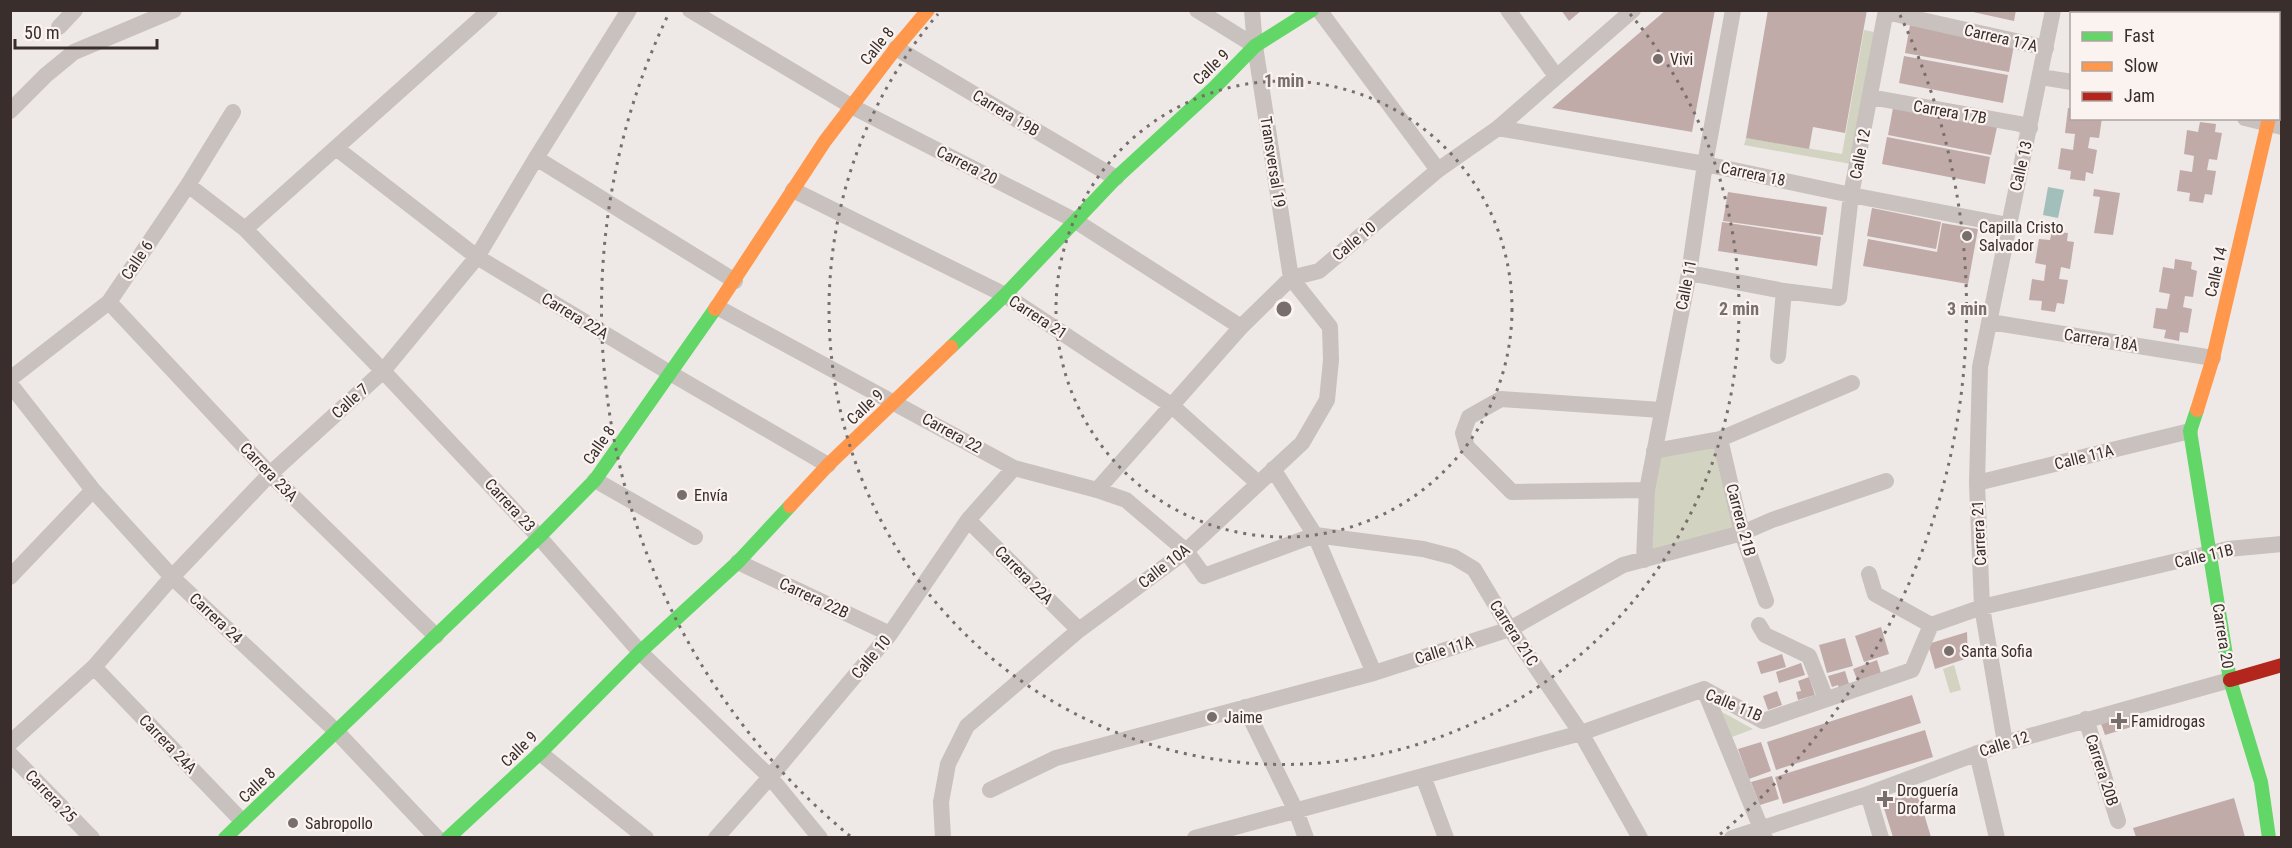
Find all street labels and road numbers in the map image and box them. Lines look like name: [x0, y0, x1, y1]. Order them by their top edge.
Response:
street label: Carrera 17A: [1962, 20, 2040, 56]
street label: Calle 8: [856, 23, 898, 69]
street label: Calle 9: [1189, 45, 1233, 89]
street label: Carrera 19B: [969, 86, 1043, 140]
street label: Carrera 17B: [1912, 96, 1988, 128]
street label: Transversal 19: [1256, 115, 1290, 209]
street label: Calle 12: [1846, 127, 1874, 181]
street label: Calle 13: [2006, 139, 2036, 193]
street label: Carrera 20: [933, 142, 1001, 188]
street label: Carrera 18: [1719, 158, 1787, 190]
street label: Calle 10: [1328, 217, 1380, 265]
street label: Calle 6: [117, 237, 157, 283]
street label: Calle 14: [2201, 245, 2231, 299]
street label: Calle 11: [1672, 258, 1700, 312]
street label: Carrera 22A: [538, 289, 612, 343]
street label: Carrera 21: [1005, 291, 1071, 343]
street label: Carrera 18A: [2063, 325, 2139, 355]
street label: Calle 7: [328, 379, 372, 422]
street label: Calle 9: [843, 385, 887, 429]
street label: Carrera 22: [919, 409, 985, 457]
street label: Calle 8: [579, 422, 619, 468]
street label: Carrera 23A: [236, 439, 302, 505]
street label: Calle 11A: [2052, 440, 2116, 474]
street label: Carrera 23: [481, 475, 539, 535]
street label: Carrera 21B: [1722, 482, 1760, 558]
street label: Carrera 21: [1968, 500, 1990, 566]
street label: Calle 10A: [1134, 540, 1194, 592]
street label: Calle 11B: [2173, 540, 2235, 572]
street label: Carrera 22A: [991, 542, 1057, 608]
street label: Carrera 22B: [776, 574, 852, 622]
street label: Carrera 24: [186, 589, 247, 647]
street label: Carrera 21C: [1486, 597, 1542, 669]
street label: Carrera 20: [2208, 602, 2238, 670]
street label: Calle 10: [847, 631, 895, 683]
street label: Calle 11A: [1412, 632, 1476, 668]
street label: Calle 11B: [1703, 685, 1765, 725]
street label: Carrera 24A: [135, 711, 201, 777]
street label: Calle 9: [497, 727, 541, 771]
street label: Calle 12: [1977, 727, 2031, 761]
street label: Carrera 20B: [2081, 732, 2123, 808]
street label: Calle 8: [235, 763, 279, 807]
street label: Carrera 25: [21, 766, 81, 826]

